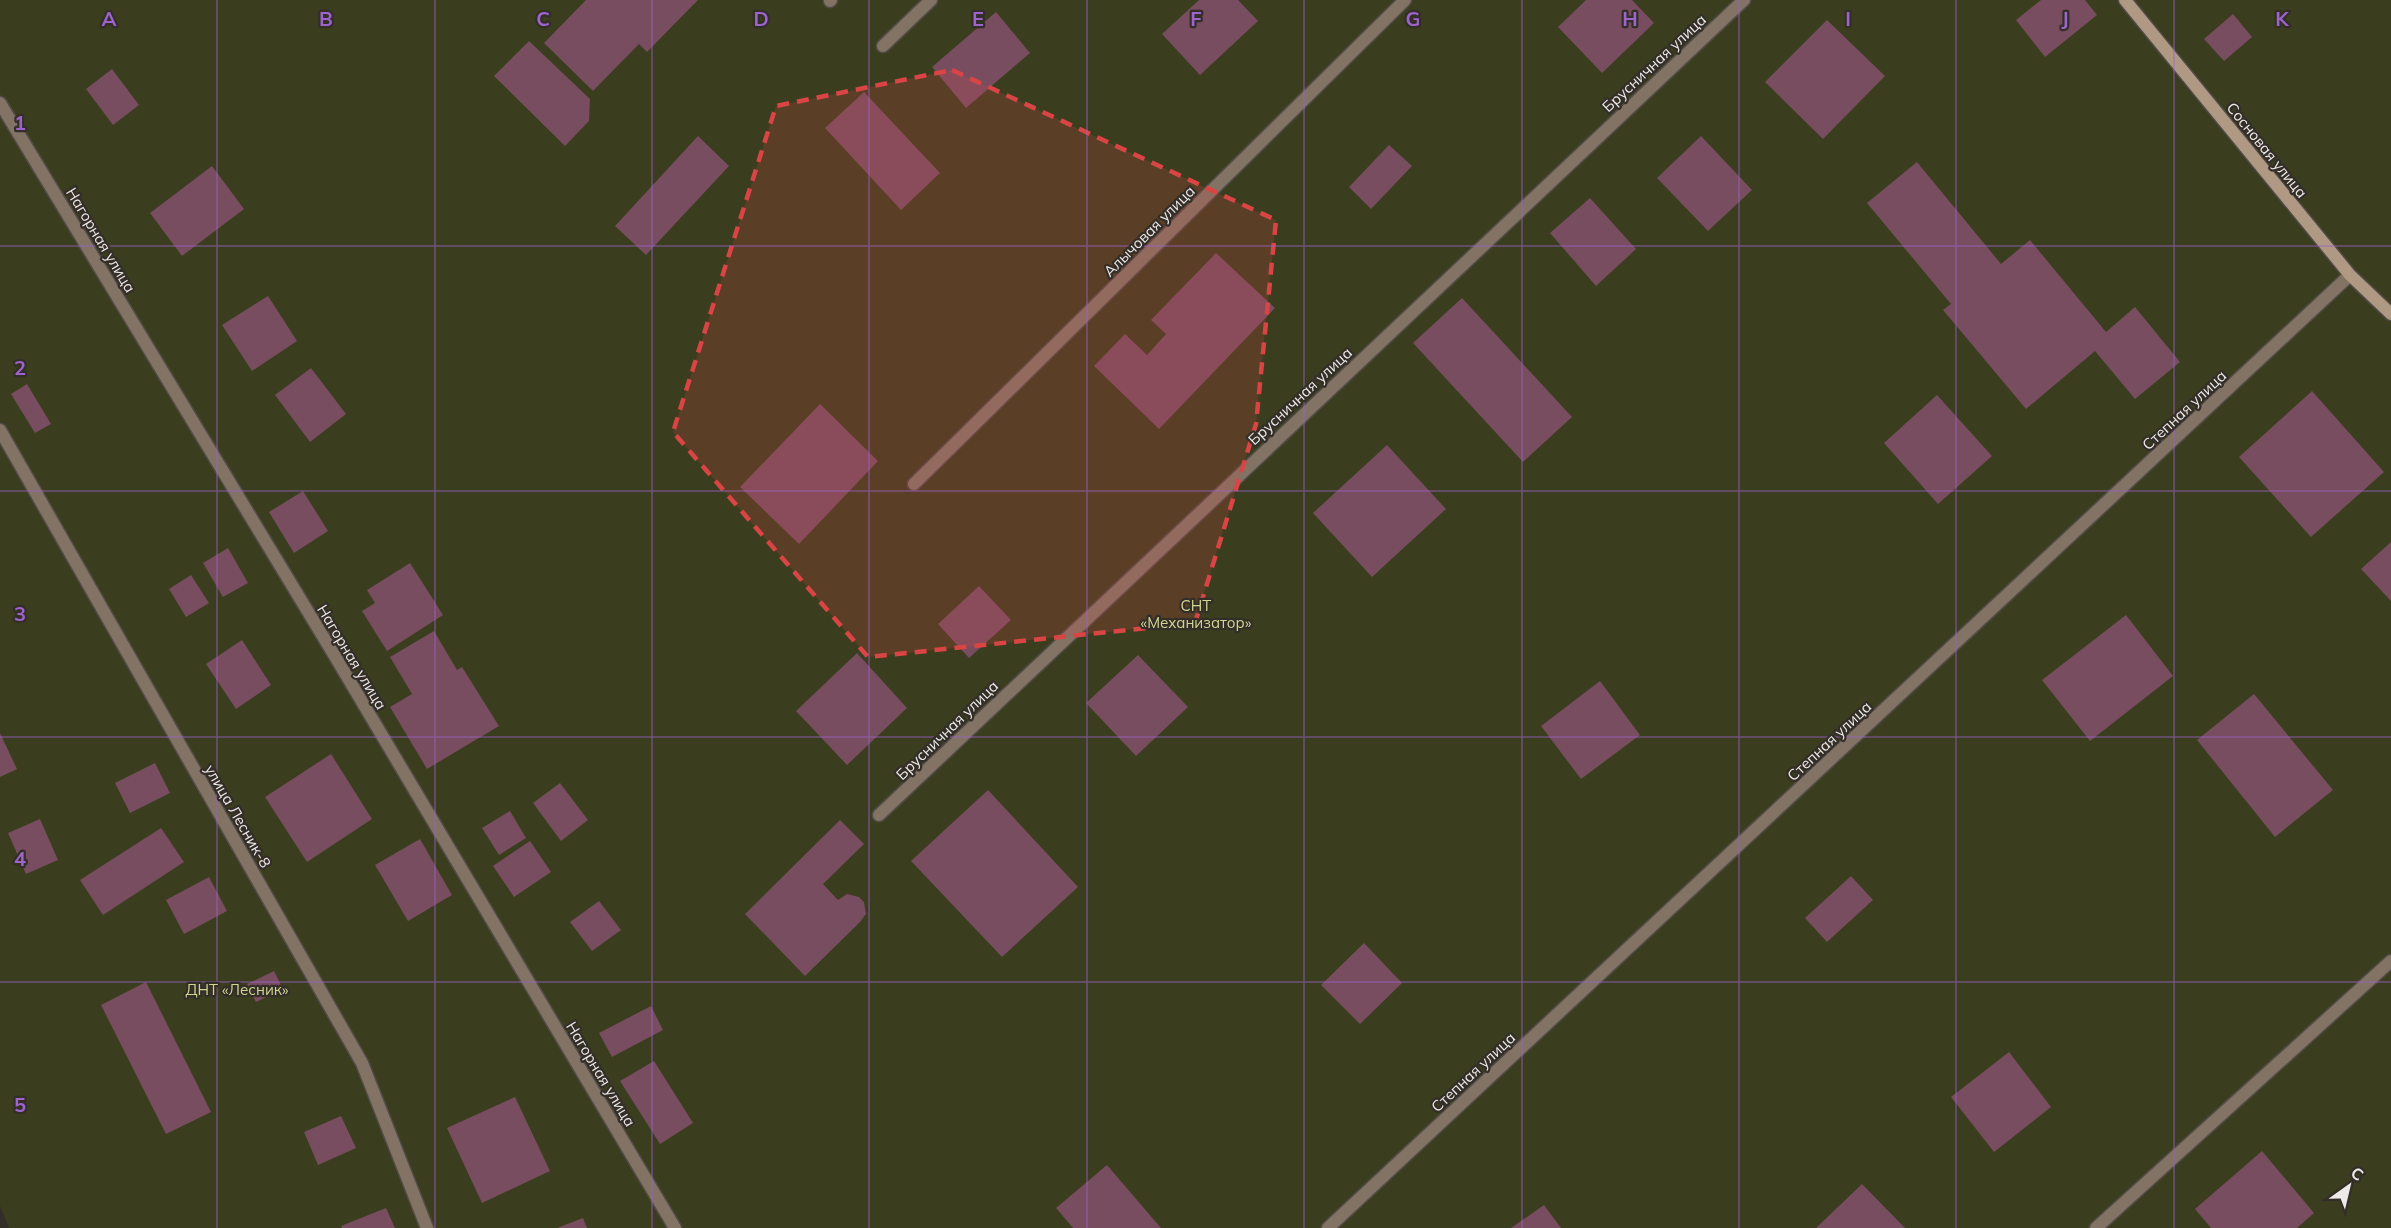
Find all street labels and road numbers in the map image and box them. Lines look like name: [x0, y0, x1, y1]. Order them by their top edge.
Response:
street label: Брусничная улица: [1598, 10, 1710, 116]
street label: Сосновая улица: [2223, 98, 2311, 202]
street label: Алычовая улица: [1099, 181, 1199, 281]
street label: Нагорная улица: [62, 184, 140, 296]
street label: Брусничная улица: [1244, 343, 1356, 449]
street label: Степная улица: [2138, 366, 2230, 454]
street label: Нагорная улица: [313, 601, 391, 713]
street label: Брусничная улица: [892, 676, 1002, 784]
street label: Степная улица: [1783, 697, 1875, 785]
street label: улица Лесник-8: [201, 761, 275, 871]
street label: Нагорная улица: [562, 1018, 640, 1130]
street label: Степная улица: [1427, 1028, 1519, 1116]

